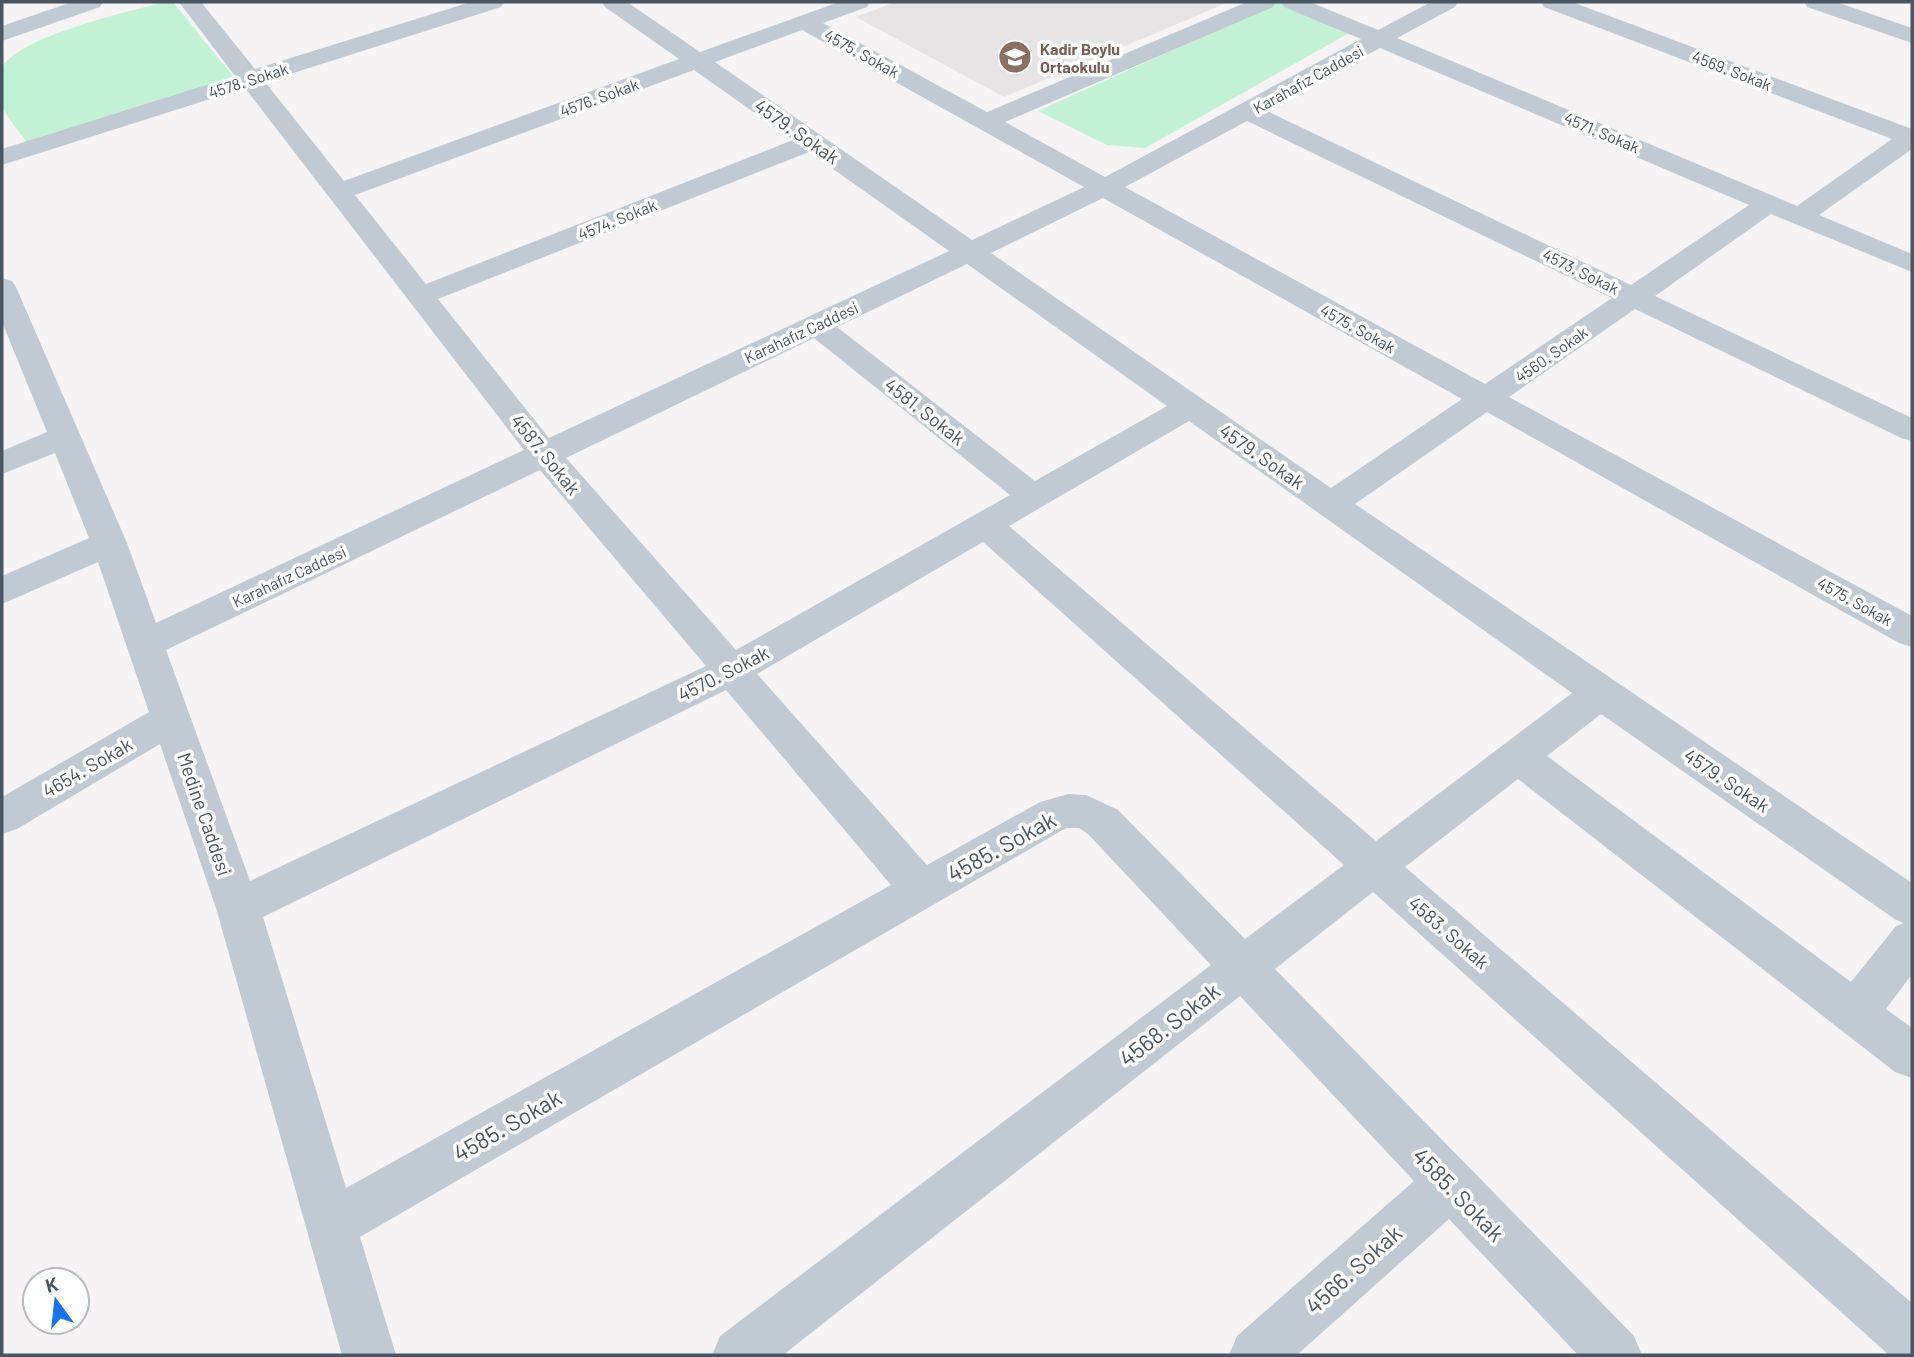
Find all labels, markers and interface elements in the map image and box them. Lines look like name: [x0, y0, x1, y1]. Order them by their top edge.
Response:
street label: 4575. Sokak: [821, 25, 903, 81]
school or university icon: Kadir Boylu Ortaokulu: [996, 38, 1034, 76]
place label: Kadir Boylu Ortaokulu: [1040, 39, 1120, 76]
street label: Karahafız Caddesi: [1249, 41, 1367, 117]
street label: 4569. Sokak: [1690, 46, 1774, 94]
street label: 4578. Sokak: [206, 58, 290, 102]
street label: 4576. Sokak: [557, 74, 641, 120]
street label: 4579. Sokak: [750, 93, 844, 169]
street label: 4571. Sokak: [1561, 108, 1643, 156]
street label: 4574. Sokak: [575, 195, 659, 243]
street label: 4573. Sokak: [1540, 244, 1622, 298]
street label: Karahafız Caddesi: [741, 297, 861, 367]
street label: 4575. Sokak: [1317, 300, 1399, 356]
street label: 4560. Sokak: [1511, 322, 1591, 386]
street label: 4581. Sokak: [880, 373, 970, 449]
street label: 4587. Sokak: [506, 409, 586, 499]
street label: 4579. Sokak: [1215, 418, 1309, 494]
street label: Karahafız Caddesi: [229, 541, 349, 611]
street label: 4575. Sokak: [1814, 573, 1896, 629]
street label: 4570. Sokak: [674, 640, 772, 706]
street label: 4654. Sokak: [38, 732, 136, 802]
street label: 4579. Sokak: [1680, 743, 1774, 817]
street label: Medine Caddesi: [173, 749, 237, 879]
street label: 4585. Sokak: [942, 805, 1060, 887]
street label: 4583. Sokak: [1404, 891, 1494, 973]
street label: 4568. Sokak: [1113, 976, 1225, 1072]
street label: 4585. Sokak: [448, 1083, 566, 1167]
street label: 4585. Sokak: [1407, 1141, 1511, 1247]
street label: 4566. Sokak: [1299, 1219, 1407, 1319]
north arrow: [21, 1266, 91, 1336]
text: K: [43, 1271, 60, 1297]

